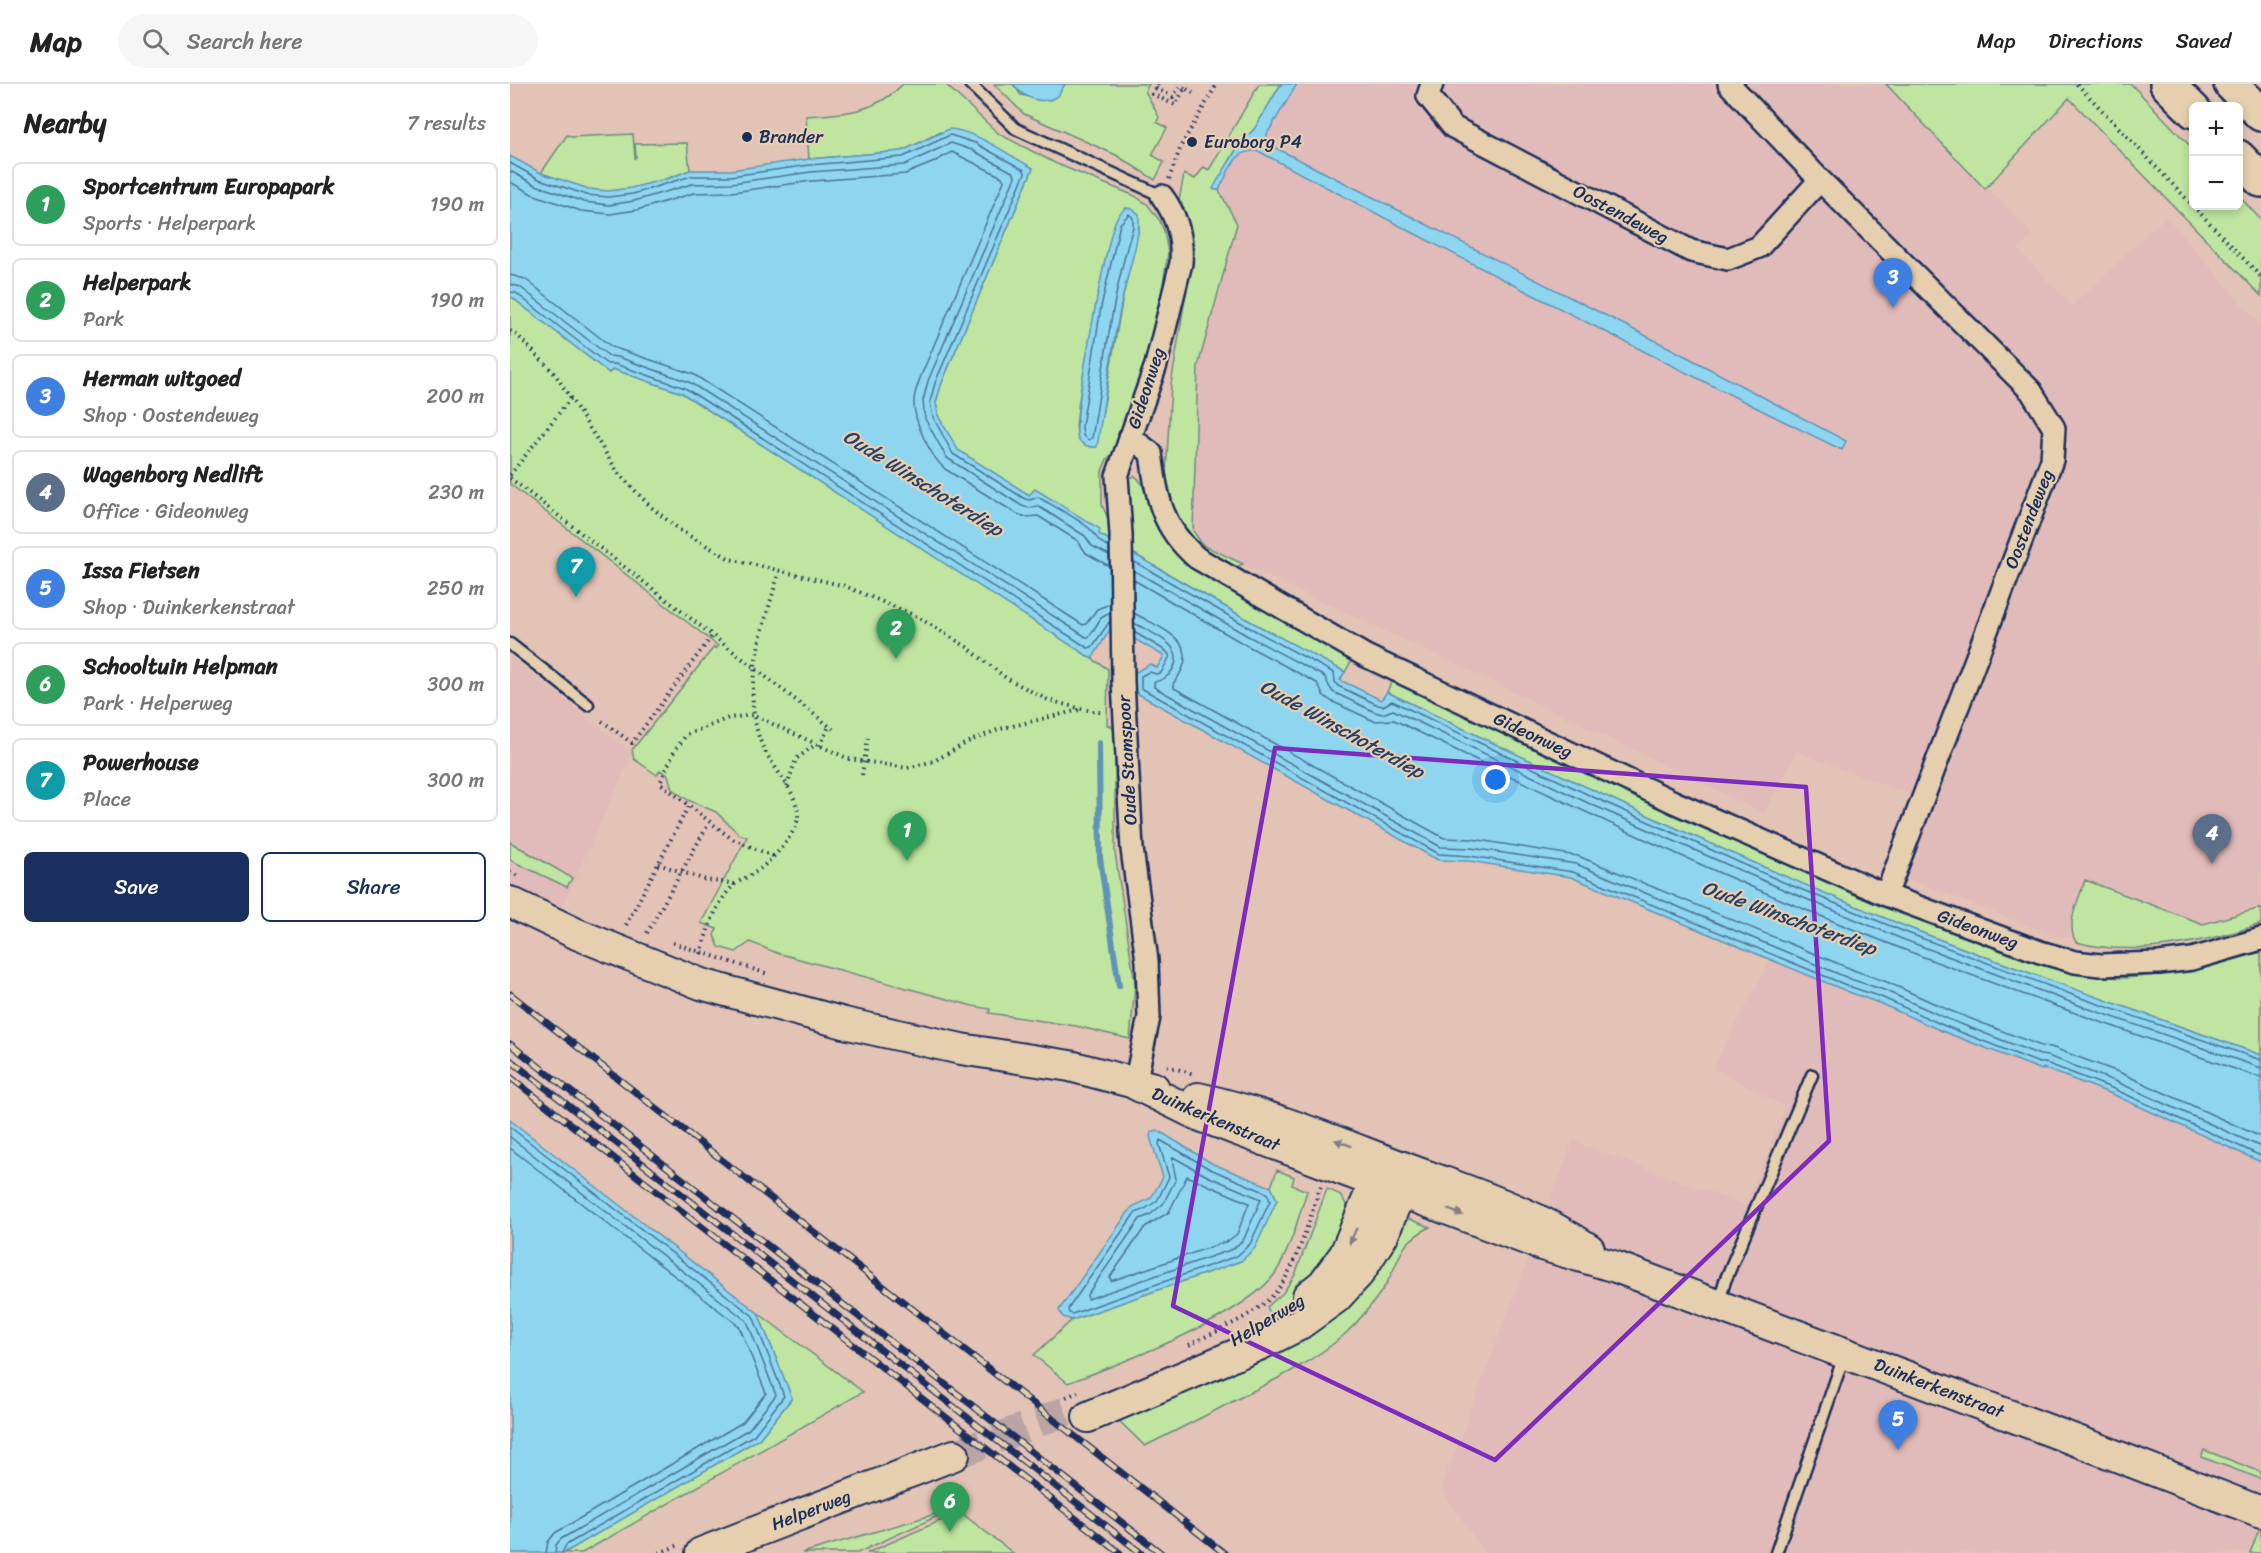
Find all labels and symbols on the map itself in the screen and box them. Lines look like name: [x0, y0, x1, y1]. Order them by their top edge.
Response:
place label: Brander: [759, 121, 824, 153]
place label: Euroborg P4: [1204, 126, 1302, 158]
marker: Brander: [740, 130, 754, 144]
marker: Euroborg P4: [1185, 135, 1199, 149]
street label: Oostendeweg: [1567, 175, 1675, 253]
pin: 3: [1874, 258, 1912, 308]
street label: Gideonweg: [1118, 343, 1174, 433]
water label: Oude Winschoterdiep: [836, 419, 1011, 547]
street label: Oostendeweg: [1995, 464, 2063, 574]
pin: 7: [556, 548, 596, 597]
pin: 2: [876, 610, 916, 659]
water label: Oude Winschoterdiep: [1253, 669, 1432, 790]
street label: Oude Stamspoor: [1108, 693, 1146, 826]
street label: Gideonweg: [1488, 703, 1578, 767]
your location: [1481, 765, 1510, 794]
pin: 1: [888, 812, 926, 861]
pin: 4: [2192, 814, 2232, 864]
water label: Oude Winschoterdiep: [1697, 870, 1883, 966]
street label: Gideonweg: [1933, 900, 2023, 958]
street label: Duinkerkenstraat: [1147, 1077, 1286, 1161]
one-way arrow: [1334, 1138, 1352, 1147]
one-way arrow: [1446, 1208, 1464, 1217]
one-way arrow: [1348, 1228, 1358, 1246]
street label: Helperweg: [1223, 1285, 1311, 1355]
street label: Duinkerkenstraat: [1869, 1348, 2009, 1428]
pin: 5: [1878, 1400, 1918, 1450]
street label: Helperweg: [766, 1480, 856, 1540]
pin: 6: [930, 1482, 970, 1532]

